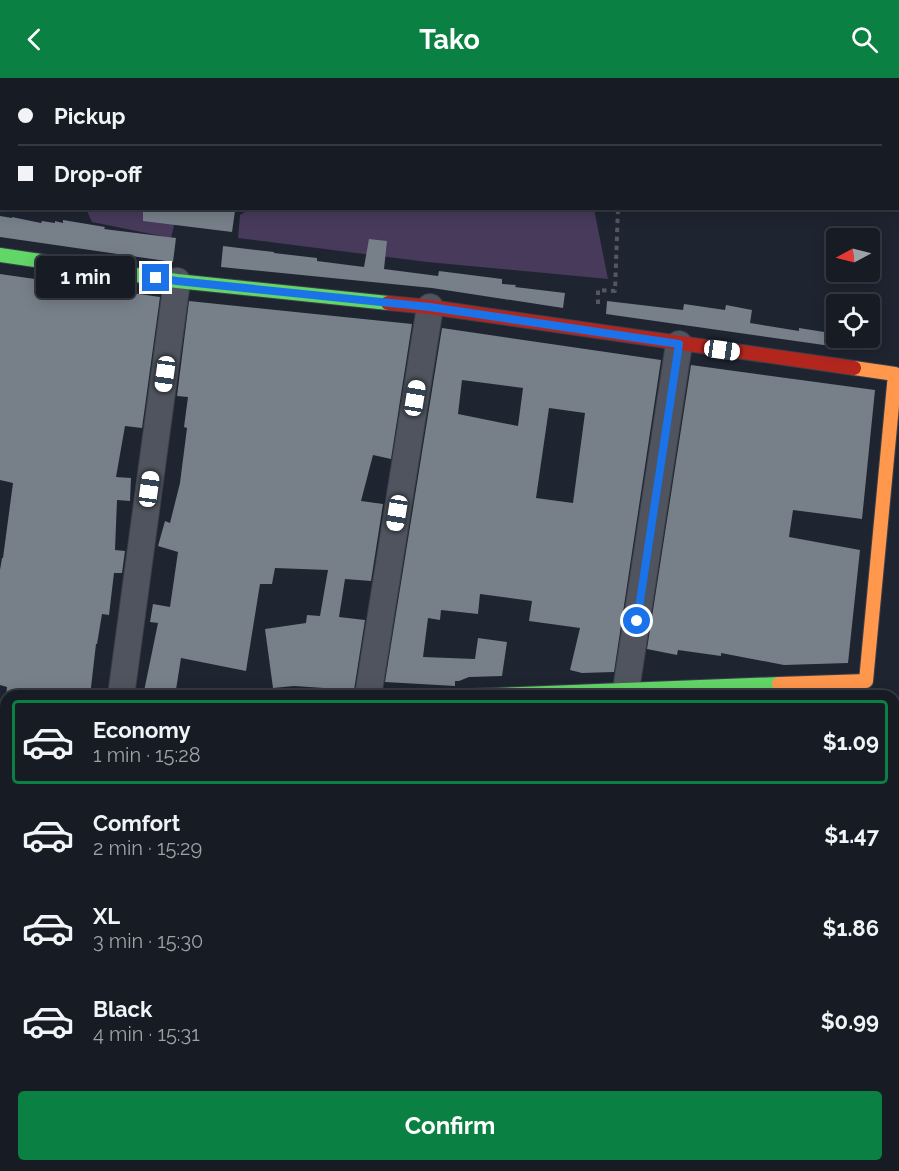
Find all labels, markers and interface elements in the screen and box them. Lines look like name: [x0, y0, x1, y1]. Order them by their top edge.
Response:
icon: back: [18, 23, 51, 56]
icon: search: [848, 23, 881, 56]
text: Tako: [419, 24, 480, 55]
text: Pickup: [54, 103, 126, 129]
text: Drop-off: [54, 161, 142, 187]
north arrow: [826, 228, 880, 282]
map controls: [826, 228, 880, 348]
callout: 1 min: [36, 257, 135, 299]
route end: [142, 264, 169, 291]
text: 1 min: [60, 265, 111, 289]
button: locate: [826, 294, 880, 348]
car: [703, 339, 741, 361]
car: [154, 355, 176, 393]
car: [403, 379, 427, 417]
car: [138, 470, 160, 508]
car: [385, 494, 409, 532]
route start: [623, 607, 650, 634]
icon: car: [21, 715, 75, 769]
text: Economy: [93, 717, 191, 743]
text: $1.09: [823, 729, 879, 755]
text: 1 min · 15:28: [93, 743, 201, 767]
icon: car: [21, 808, 75, 862]
text: Comfort: [93, 810, 180, 836]
text: $1.47: [824, 822, 879, 848]
text: 2 min · 15:29: [93, 836, 202, 860]
icon: car: [21, 901, 75, 955]
text: XL: [93, 903, 120, 929]
text: $1.86: [823, 915, 879, 941]
text: 3 min · 15:30: [93, 929, 203, 953]
icon: car: [21, 994, 75, 1048]
text: Black: [93, 996, 152, 1022]
text: $0.99: [821, 1008, 879, 1034]
text: 4 min · 15:31: [93, 1022, 200, 1046]
button: Confirm: [18, 1091, 882, 1160]

